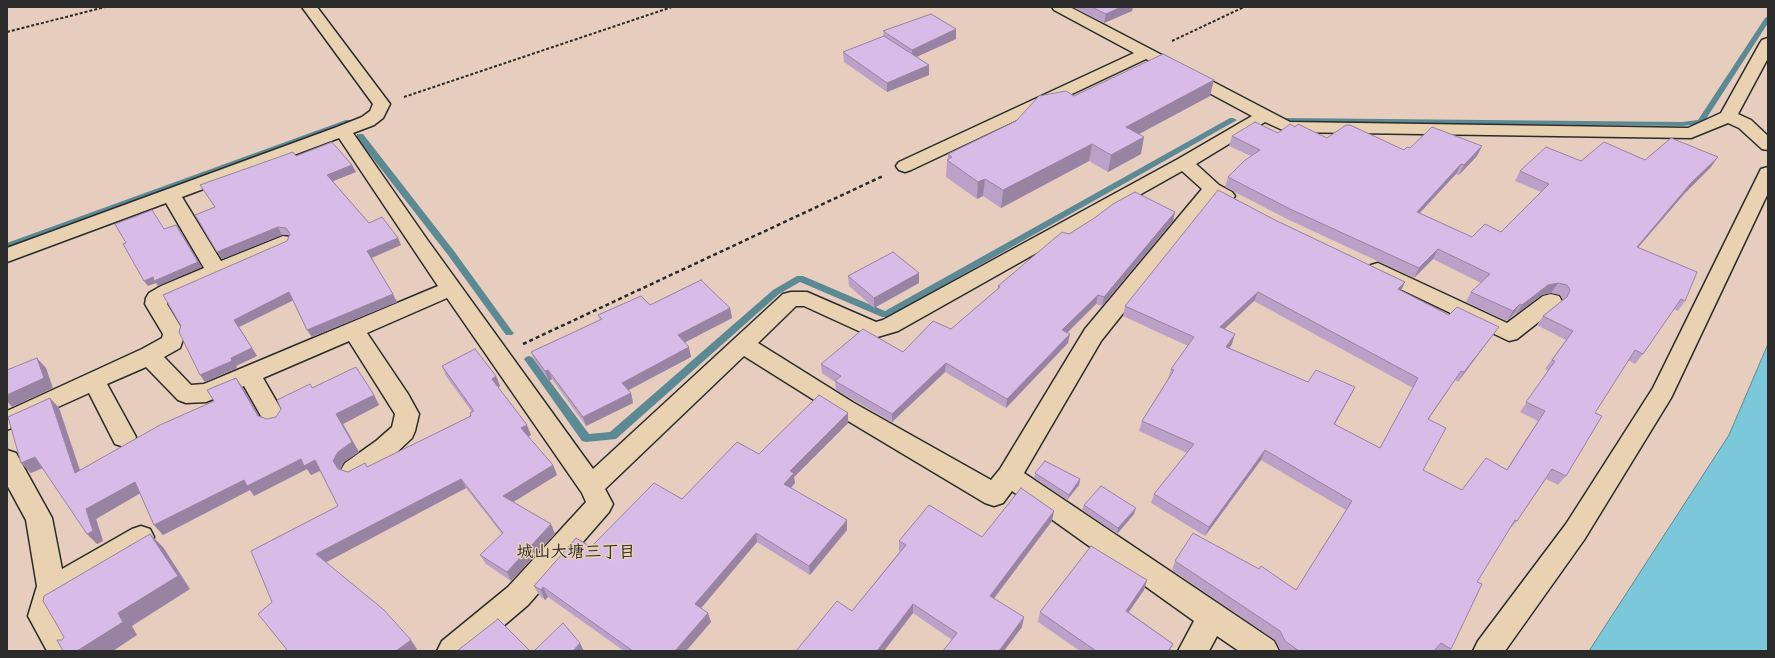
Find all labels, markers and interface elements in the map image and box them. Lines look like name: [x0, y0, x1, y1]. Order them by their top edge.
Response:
district label: 城山大塘三丁目: [517, 542, 635, 562]

